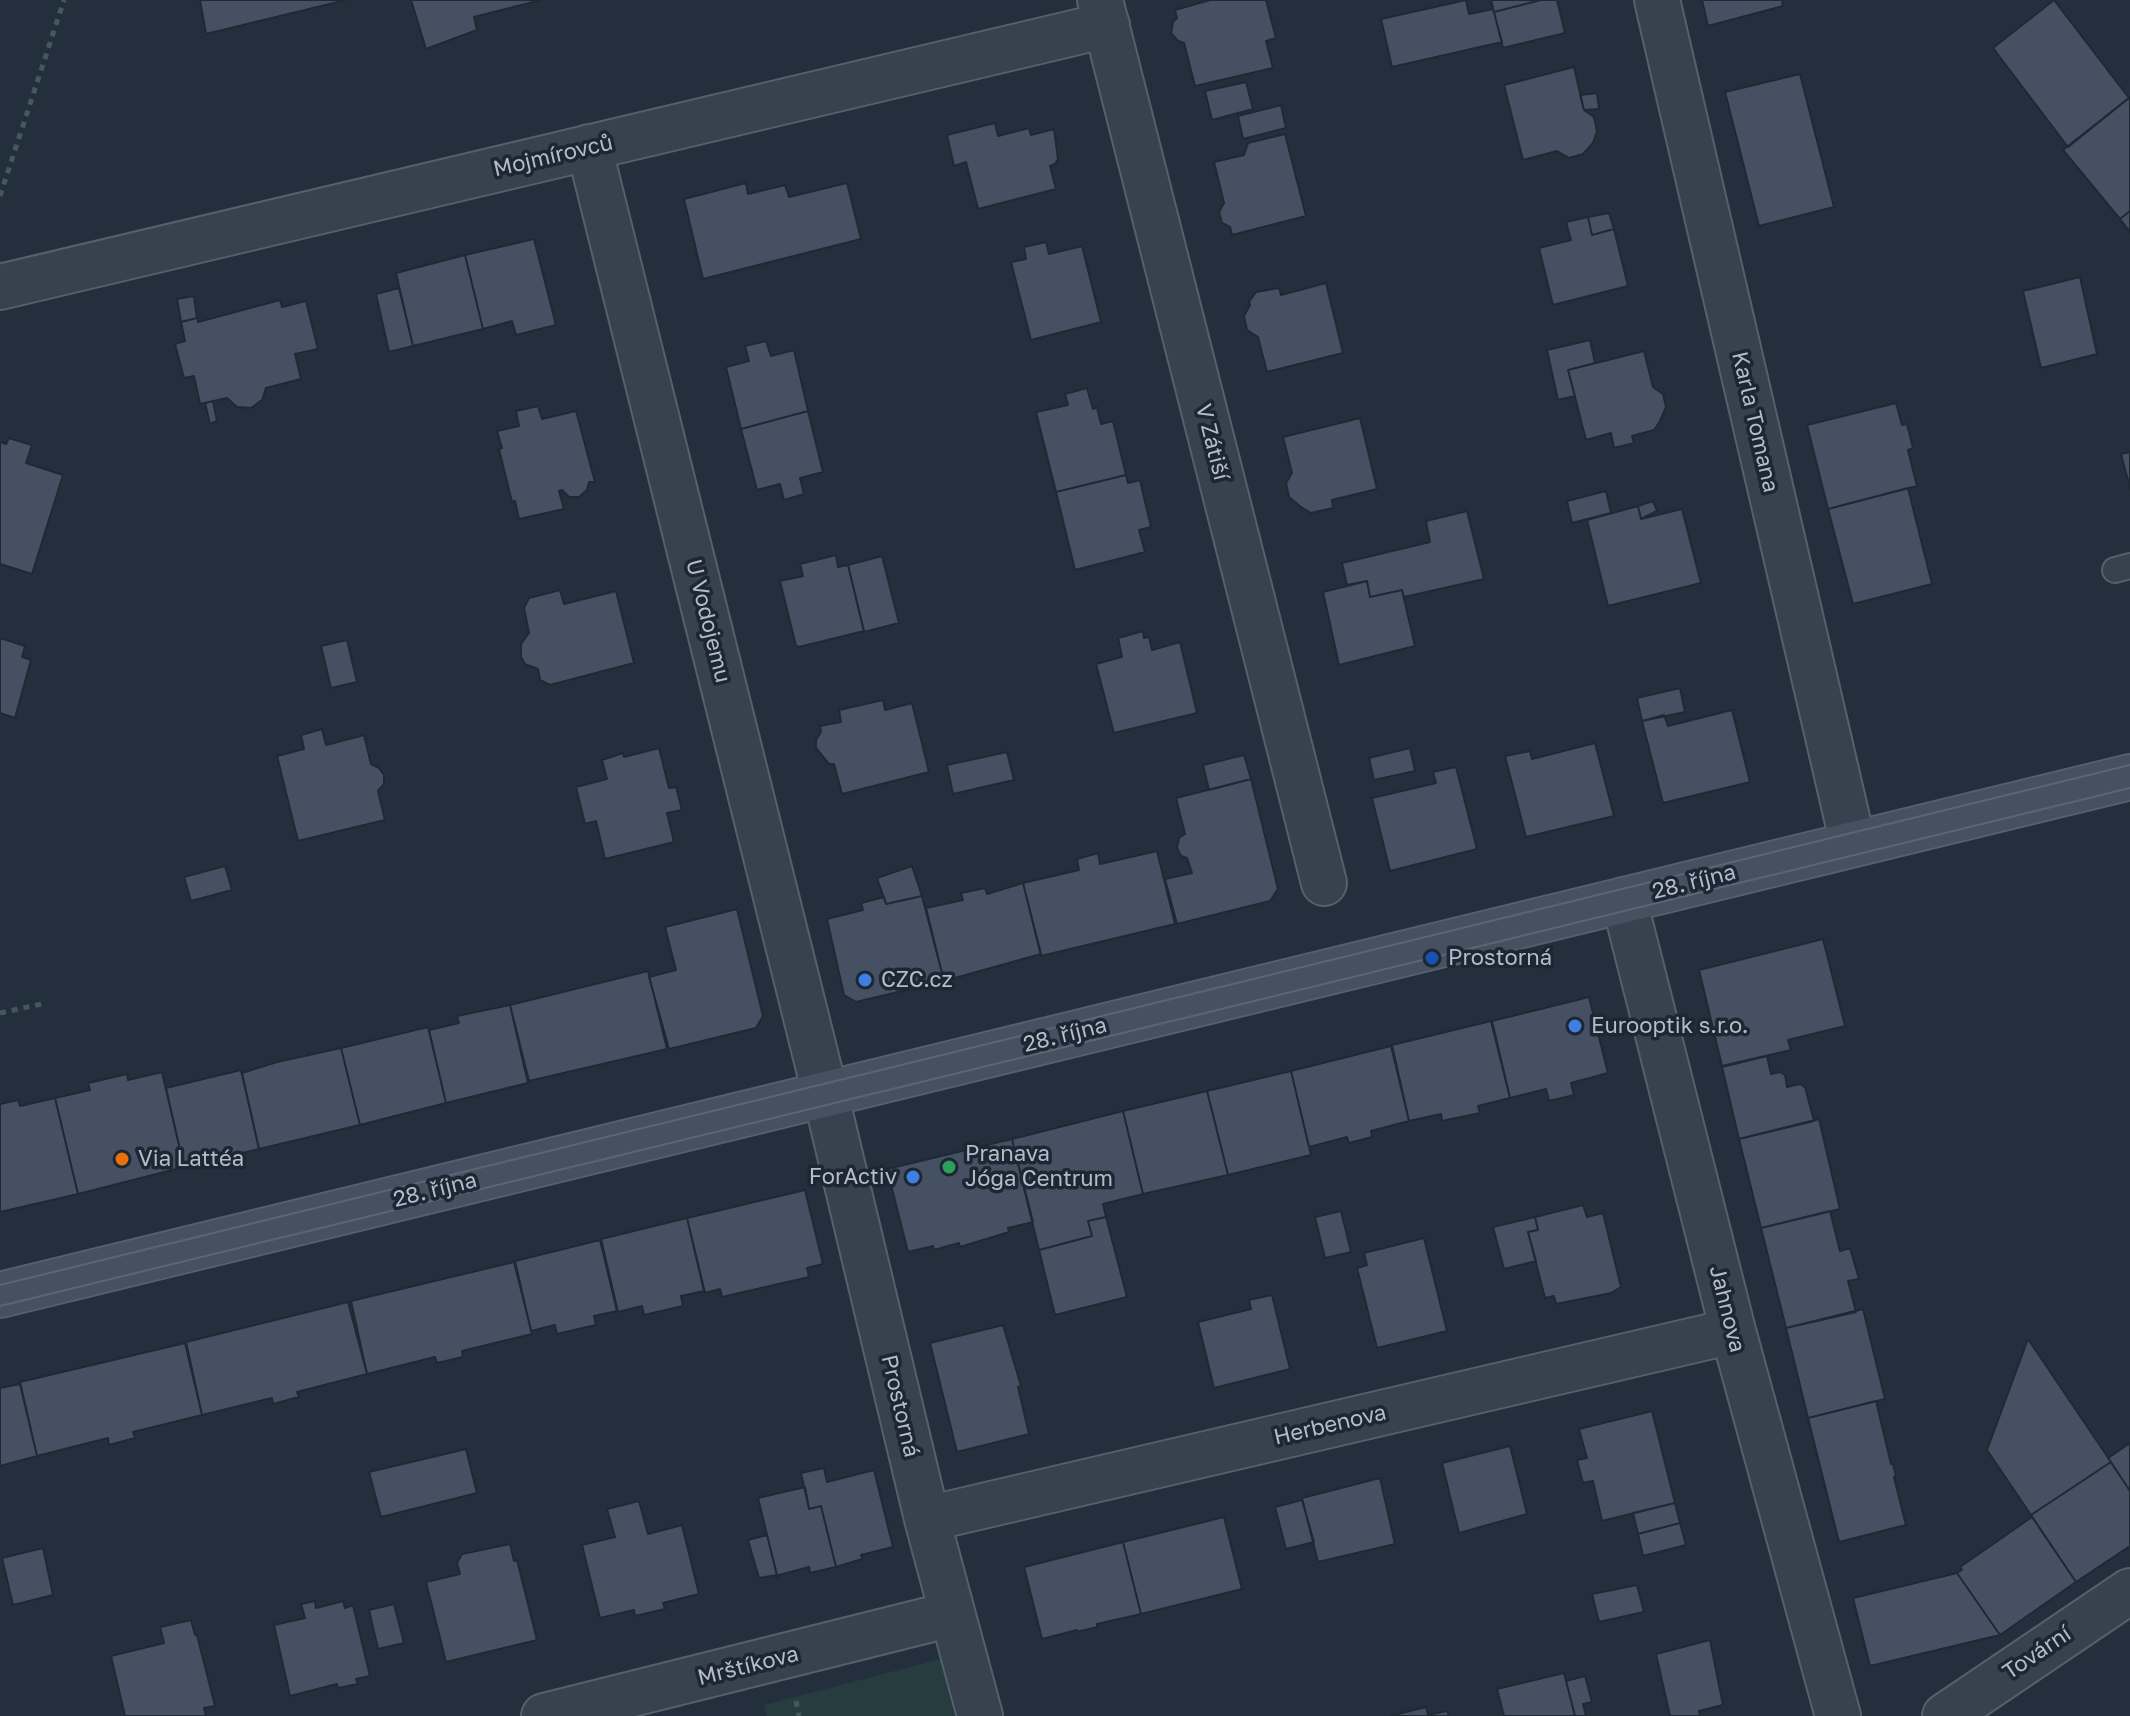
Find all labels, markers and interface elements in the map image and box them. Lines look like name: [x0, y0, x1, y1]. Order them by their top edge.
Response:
street label: Mojmírovců: [491, 129, 615, 183]
street label: Karla Tomana: [1726, 349, 1784, 495]
street label: V Zátiší: [1190, 401, 1234, 483]
street label: U Vodojemu: [680, 557, 736, 685]
street label: 28. října: [1650, 859, 1738, 905]
place label: Prostorná: [1448, 945, 1552, 971]
marker: Prostorná: [1423, 949, 1441, 967]
place label: CZC.cz: [881, 967, 953, 993]
marker: CZC.cz: [856, 971, 874, 989]
street label: 28. října: [1021, 1012, 1109, 1058]
place label: Eurooptik s.r.o.: [1591, 1013, 1748, 1039]
marker: Eurooptik s.r.o.: [1566, 1017, 1584, 1035]
place label: Pranava Jóga Centrum: [965, 1141, 1113, 1192]
place label: Via Lattéa: [138, 1146, 244, 1172]
marker: Via Lattéa: [113, 1150, 131, 1168]
marker: Pranava Jóga Centrum: [940, 1158, 958, 1176]
place label: ForActiv: [809, 1164, 897, 1190]
street label: 28. října: [391, 1167, 479, 1213]
marker: ForActiv: [904, 1168, 922, 1186]
street label: Jahnova: [1703, 1263, 1751, 1355]
street label: Prostorná: [875, 1352, 925, 1460]
street label: Herbenova: [1271, 1399, 1389, 1451]
street label: Tovární: [1998, 1621, 2076, 1685]
street label: Mrštíkova: [695, 1641, 801, 1691]

